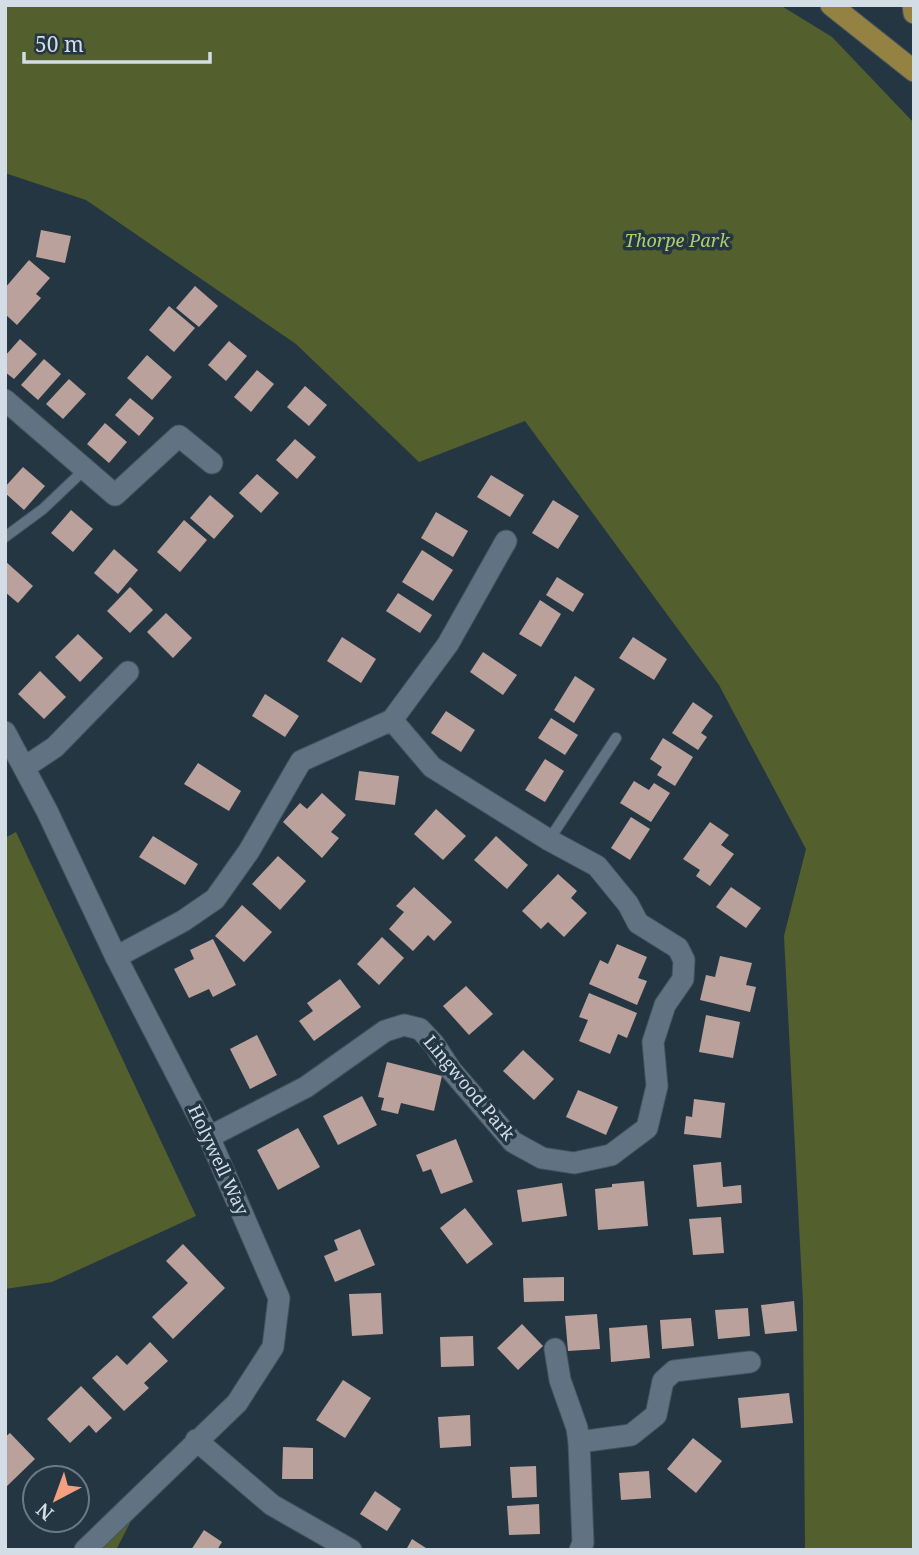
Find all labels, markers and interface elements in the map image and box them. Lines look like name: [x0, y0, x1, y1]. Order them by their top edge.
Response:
scale bar: [24, 21, 210, 65]
text: 50 m: [35, 30, 84, 58]
park label: Thorpe Park: [625, 228, 730, 252]
street label: Lingwood Park: [419, 1030, 521, 1145]
street label: Holywell Way: [183, 1101, 255, 1219]
north arrow: [21, 1464, 91, 1534]
text: N: [31, 1497, 59, 1527]

